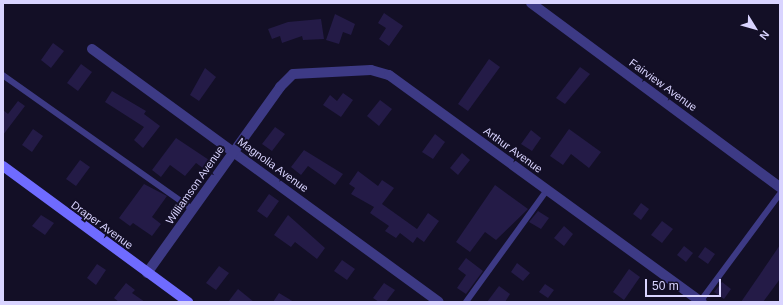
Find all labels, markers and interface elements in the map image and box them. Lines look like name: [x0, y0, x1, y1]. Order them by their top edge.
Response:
north arrow: [735, 8, 775, 48]
text: N: [757, 28, 772, 42]
street label: Fairview Avenue: [626, 56, 700, 114]
street label: Arthur Avenue: [481, 124, 545, 176]
street label: Magnolia Avenue: [235, 135, 311, 195]
street label: Williamson Avenue: [163, 143, 227, 227]
street label: Draper Avenue: [68, 198, 136, 252]
scale bar: [647, 271, 723, 297]
text: 50 m: [652, 279, 679, 293]

